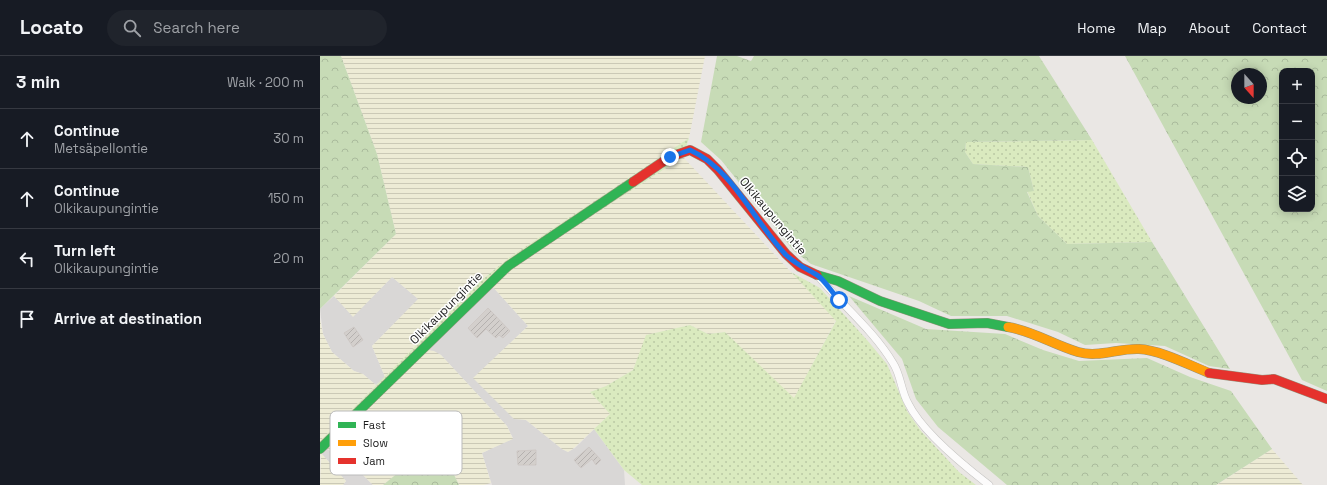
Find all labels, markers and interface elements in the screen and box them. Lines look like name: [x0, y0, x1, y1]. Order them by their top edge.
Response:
search box: [107, 10, 387, 46]
text: Locato: [20, 15, 83, 40]
icon: search: [121, 17, 143, 39]
text: Search here: [153, 18, 240, 37]
text: Home: [1077, 19, 1115, 37]
text: Map: [1137, 19, 1167, 37]
text: About: [1189, 19, 1230, 37]
text: Contact: [1252, 19, 1307, 37]
north arrow: [1231, 68, 1267, 104]
map controls: [1279, 68, 1315, 212]
button: +: [1279, 68, 1315, 104]
text: 3 min: [16, 71, 60, 93]
text: Walk · 200 m: [227, 74, 304, 91]
button: −: [1279, 104, 1315, 140]
text: Continue: [54, 121, 120, 140]
icon: ahead: [16, 128, 38, 150]
text: 30 m: [273, 130, 304, 147]
text: Metsäpellontie: [54, 140, 148, 157]
button: locate: [1279, 140, 1315, 176]
route end: [661, 148, 679, 166]
street label: Olkikaupungintie: [736, 174, 810, 258]
button: layers: [1279, 176, 1315, 212]
text: Continue: [54, 181, 120, 200]
icon: ahead: [16, 188, 38, 210]
text: 150 m: [268, 190, 304, 207]
text: Olkikaupungintie: [54, 200, 159, 217]
text: Turn left: [54, 241, 116, 260]
icon: left: [16, 248, 38, 270]
text: 20 m: [273, 250, 304, 267]
text: Olkikaupungintie: [54, 260, 159, 277]
street label: Olkikaupungintie: [406, 268, 486, 348]
route start: [830, 291, 848, 309]
icon: arrive: [16, 308, 38, 330]
text: Arrive at destination: [54, 309, 202, 328]
legend: [330, 411, 462, 475]
text: Fast: [363, 418, 386, 432]
text: Slow: [363, 436, 388, 450]
text: Jam: [363, 454, 385, 468]

